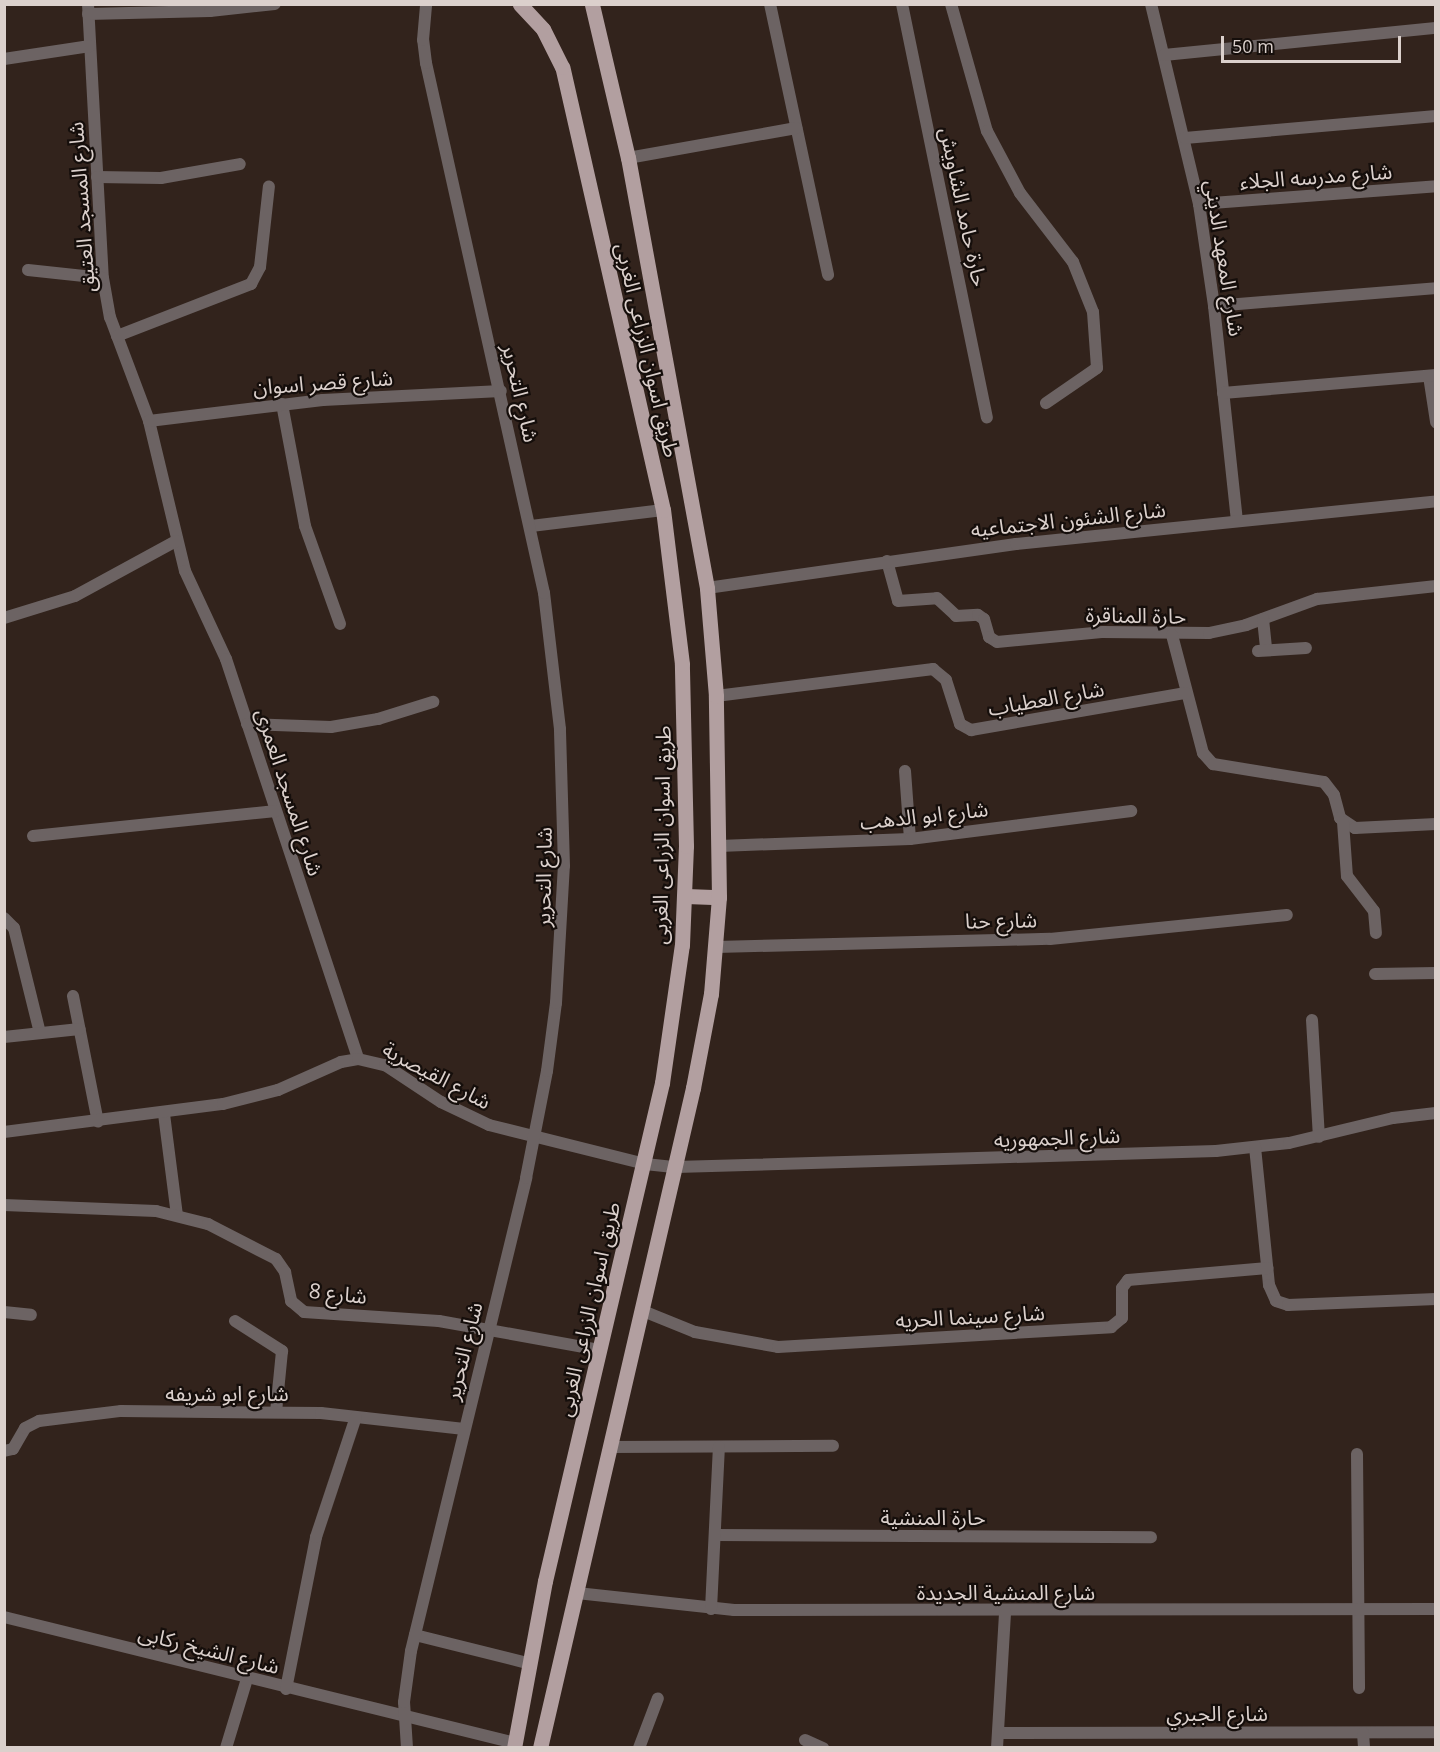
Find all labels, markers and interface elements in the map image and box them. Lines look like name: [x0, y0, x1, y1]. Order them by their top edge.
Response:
scale bar: [1224, 24, 1404, 62]
text: 50 m: [1232, 34, 1274, 58]
street label: شارع المسجد العتيق: [62, 121, 100, 293]
street label: حارة حامد الشاويش: [935, 125, 993, 289]
street label: شارع مدرسه الجلاء: [1239, 158, 1393, 194]
street label: شارع المعهد الديني: [1200, 178, 1250, 338]
street label: طريق اسوان الزراعى الغربى: [611, 240, 685, 460]
street label: شارع التحرير: [497, 341, 545, 445]
street label: شارع قصر اسوان: [252, 365, 394, 399]
street label: شارع الشئون الاجتماعيه: [969, 496, 1167, 542]
street label: حارة المناقرة: [1085, 602, 1187, 628]
street label: شارع العطياب: [986, 675, 1106, 721]
street label: شارع المسجد العمرى: [251, 705, 329, 879]
street label: طريق اسوان الزراعى الغربى: [646, 725, 676, 945]
street label: شارع ابو الدهب: [859, 796, 989, 834]
street label: شارع التحرير: [530, 827, 556, 927]
street label: شارع حنا: [965, 907, 1037, 933]
street label: شارع القيصرية: [378, 1036, 496, 1114]
street label: شارع الجمهوريه: [993, 1122, 1121, 1152]
street label: طريق اسوان الزراعى الغربى: [551, 1199, 625, 1419]
street label: شارع 8: [308, 1277, 368, 1309]
street label: شارع التحرير: [439, 1299, 487, 1403]
street label: شارع سينما الحريه: [895, 1300, 1045, 1332]
street label: شارع ابو شريفه: [165, 1380, 289, 1406]
street label: حارة المنشية: [881, 1504, 985, 1530]
street label: شارع المنشية الجديدة: [917, 1579, 1095, 1605]
street label: شارع الشيخ ركابى: [136, 1619, 282, 1679]
street label: شارع الجبري: [1166, 1700, 1268, 1726]

